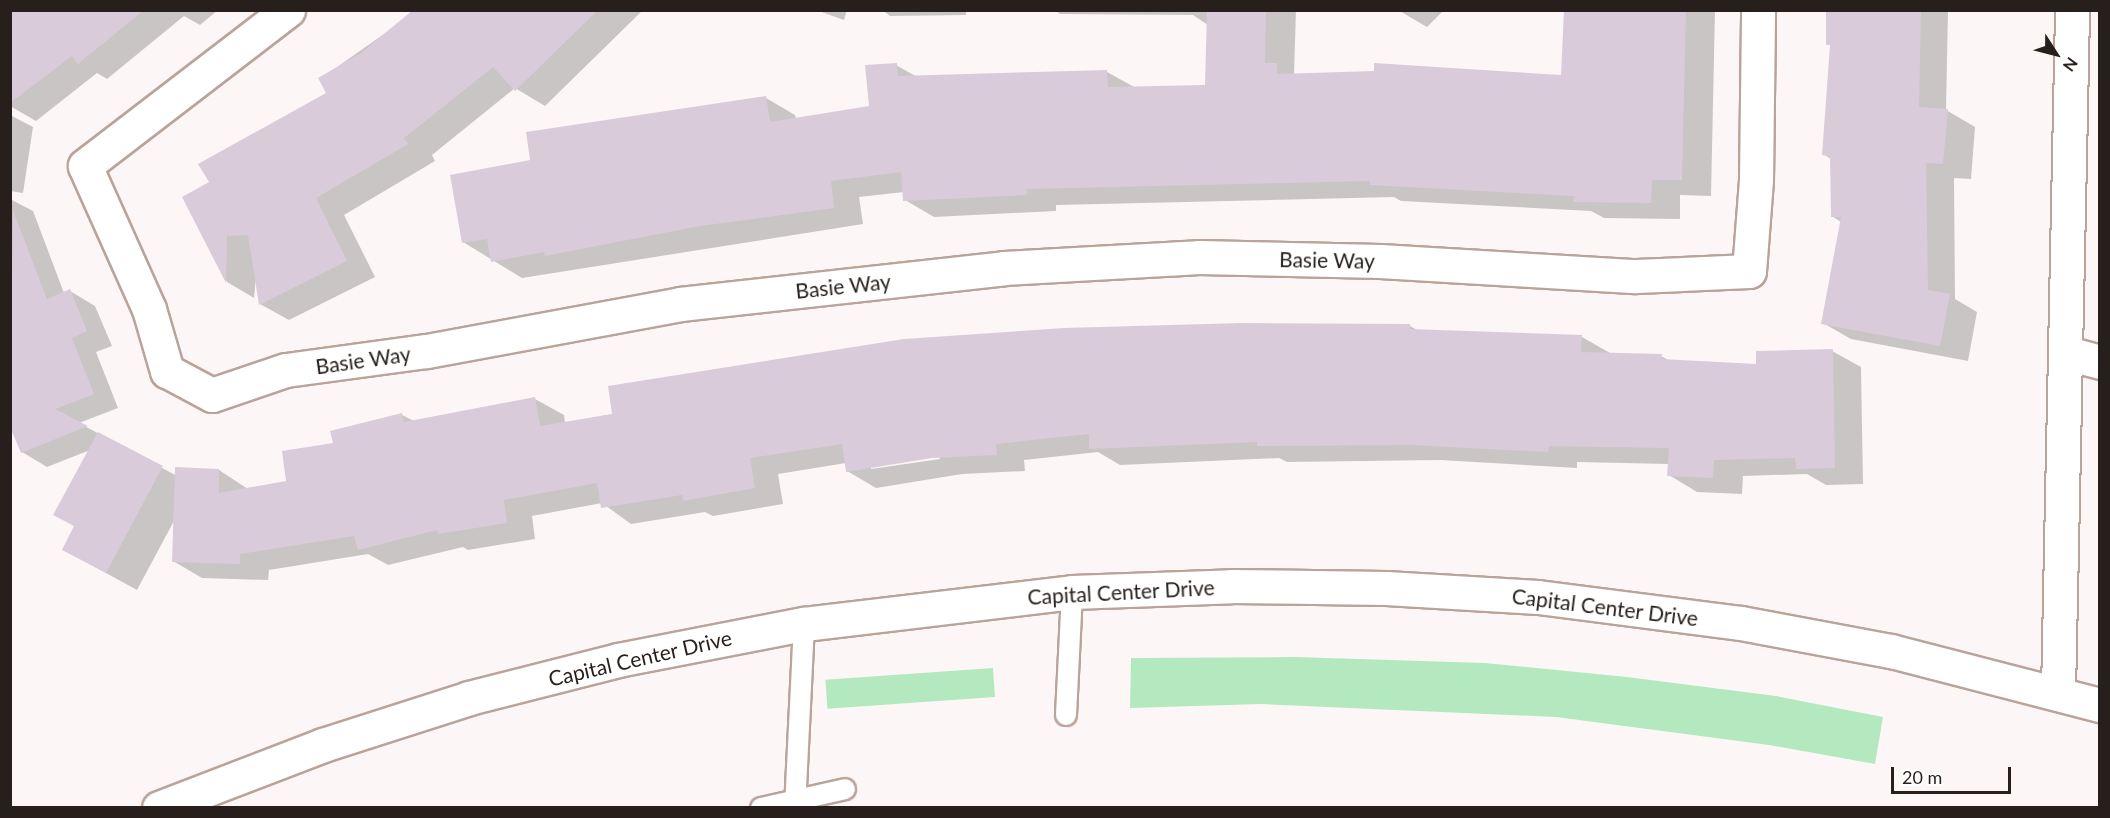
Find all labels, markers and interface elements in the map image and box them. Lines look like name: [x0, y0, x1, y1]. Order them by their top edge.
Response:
north arrow: [2026, 24, 2086, 84]
text: N: [2060, 54, 2082, 75]
street label: Basie Way: [1279, 247, 1375, 273]
street label: Basie Way: [794, 268, 892, 304]
street label: Basie Way: [314, 341, 412, 379]
street label: Capital Center Drive: [1027, 575, 1215, 609]
street label: Capital Center Drive: [1510, 583, 1700, 631]
street label: Capital Center Drive: [546, 625, 734, 691]
scale bar: [1894, 755, 2014, 793]
text: 20 m: [1902, 766, 1942, 788]

